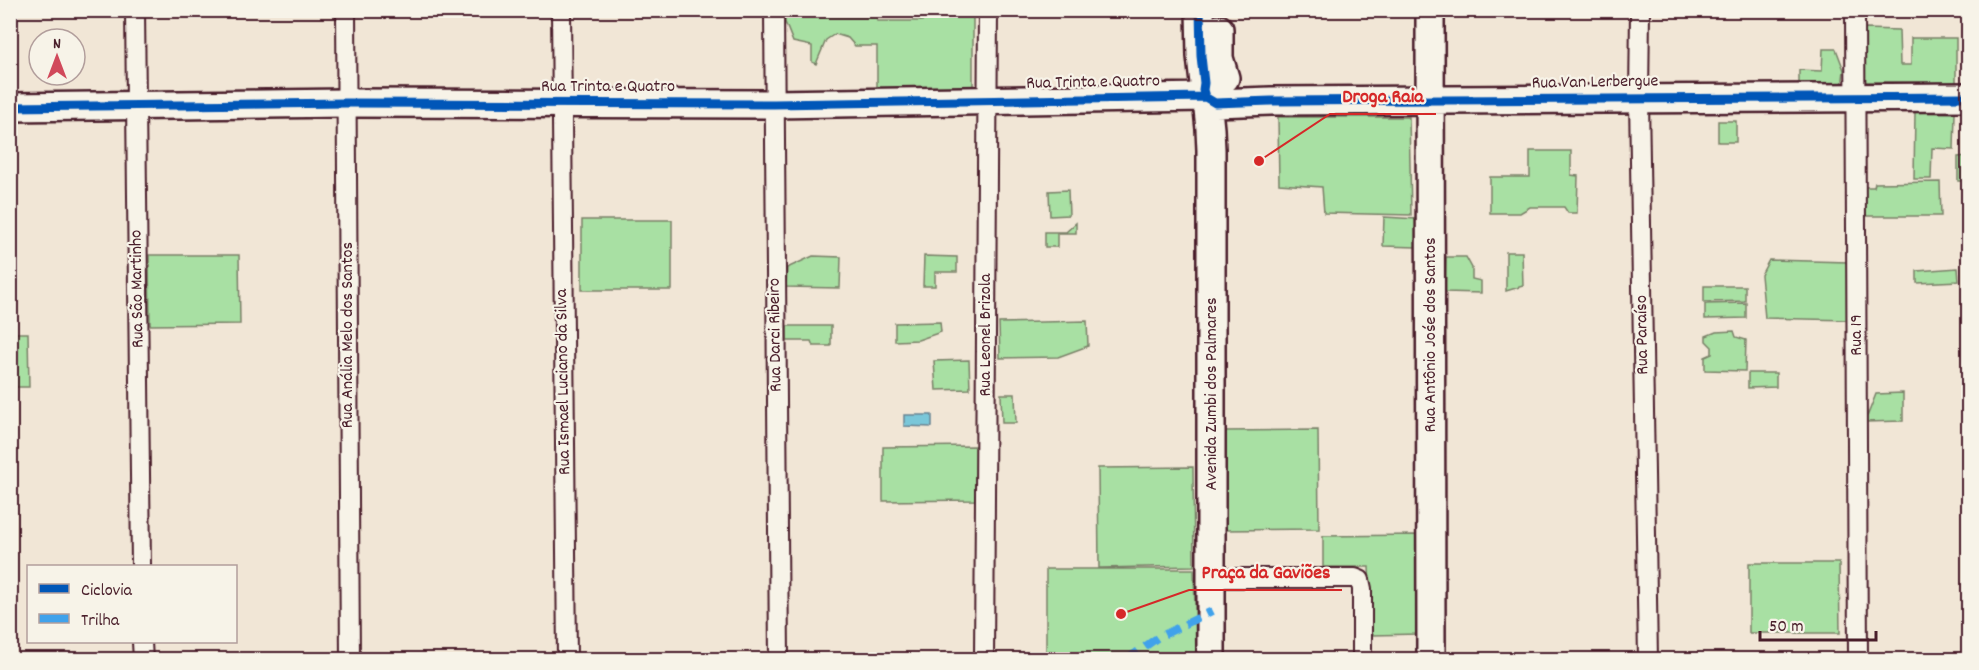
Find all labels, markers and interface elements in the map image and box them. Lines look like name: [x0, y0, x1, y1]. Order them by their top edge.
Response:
north arrow: [27, 27, 87, 87]
text: N: [53, 33, 61, 56]
street label: Rua Trinta e Quatro: [1026, 69, 1160, 97]
street label: Rua Van Lerbergue: [1532, 69, 1659, 97]
street label: Rua Trinta e Quatro: [541, 75, 675, 100]
callout: Droga Raia: [1330, 76, 1436, 114]
text: Droga Raia: [1342, 84, 1424, 112]
street label: Rua São Martinho: [124, 230, 152, 348]
street label: Rua Antônio Jośe dos Santos: [1419, 237, 1444, 433]
street label: Rua Anália Melo dos Santos: [336, 242, 361, 428]
street label: Rua Leonel Brizola: [974, 273, 999, 397]
street label: Rua Darci Ribeiro: [763, 278, 789, 392]
street label: Rua Ismael Luciano da Silva: [550, 288, 578, 475]
street label: Rua Paraíso: [1630, 295, 1656, 375]
street label: Avenida Zumbi dos Palmares: [1200, 297, 1225, 491]
street label: Rua 19: [1845, 314, 1870, 356]
callout: Praça da Gaviões: [1189, 552, 1342, 590]
text: Praça da Gaviões: [1202, 560, 1330, 588]
legend: [27, 565, 237, 643]
text: Ciclovia: [81, 579, 133, 604]
scale bar: [1760, 604, 1876, 642]
text: Trilha: [81, 609, 120, 634]
text: 50 m: [1769, 615, 1804, 640]

